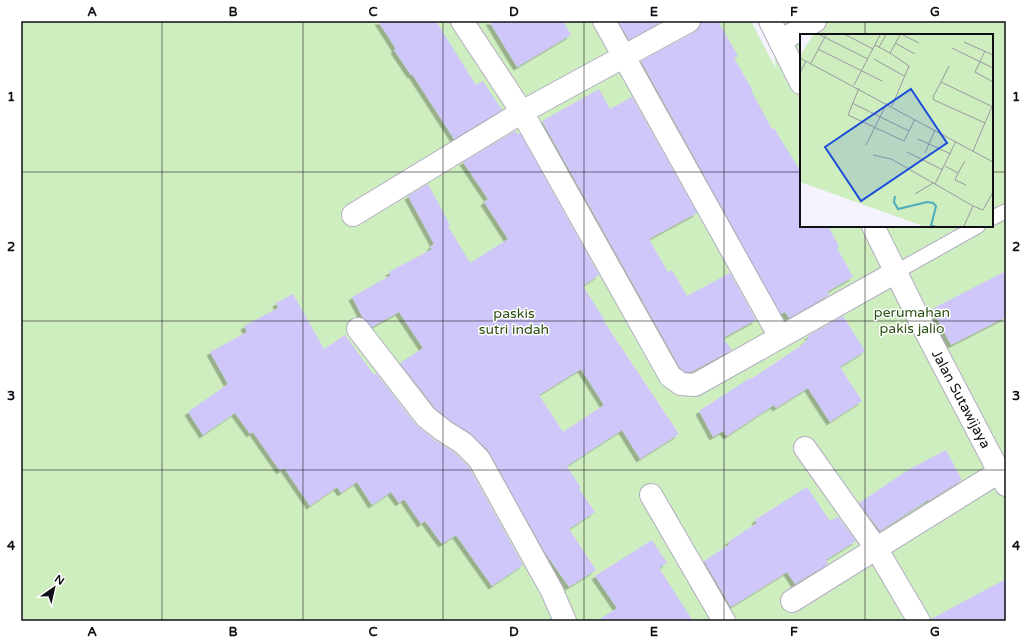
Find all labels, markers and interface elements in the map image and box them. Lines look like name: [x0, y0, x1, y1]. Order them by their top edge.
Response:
text: A: [87, 4, 97, 20]
text: B: [228, 4, 238, 20]
text: C: [368, 4, 378, 20]
text: D: [509, 4, 519, 20]
text: E: [650, 4, 658, 20]
text: F: [790, 4, 798, 20]
text: G: [930, 4, 940, 20]
inset map: [800, 34, 993, 227]
text: 1: [7, 89, 15, 105]
text: 1: [1012, 89, 1020, 105]
text: 2: [7, 239, 15, 255]
text: 2: [1012, 239, 1020, 255]
park label: perumahan pakis jalio: [874, 304, 950, 337]
park label: paskis sutri indah: [479, 305, 549, 338]
street label: Jalan Sutawijaya: [928, 347, 994, 451]
text: 3: [7, 388, 15, 404]
text: 3: [1012, 388, 1020, 404]
text: 4: [7, 538, 16, 554]
text: 4: [1012, 538, 1021, 554]
north arrow: [34, 568, 74, 608]
text: N: [52, 572, 67, 588]
text: A: [87, 624, 97, 640]
text: B: [228, 624, 238, 640]
text: C: [368, 624, 378, 640]
text: D: [509, 624, 519, 640]
text: E: [650, 624, 658, 640]
text: F: [790, 624, 798, 640]
text: G: [930, 624, 940, 640]

